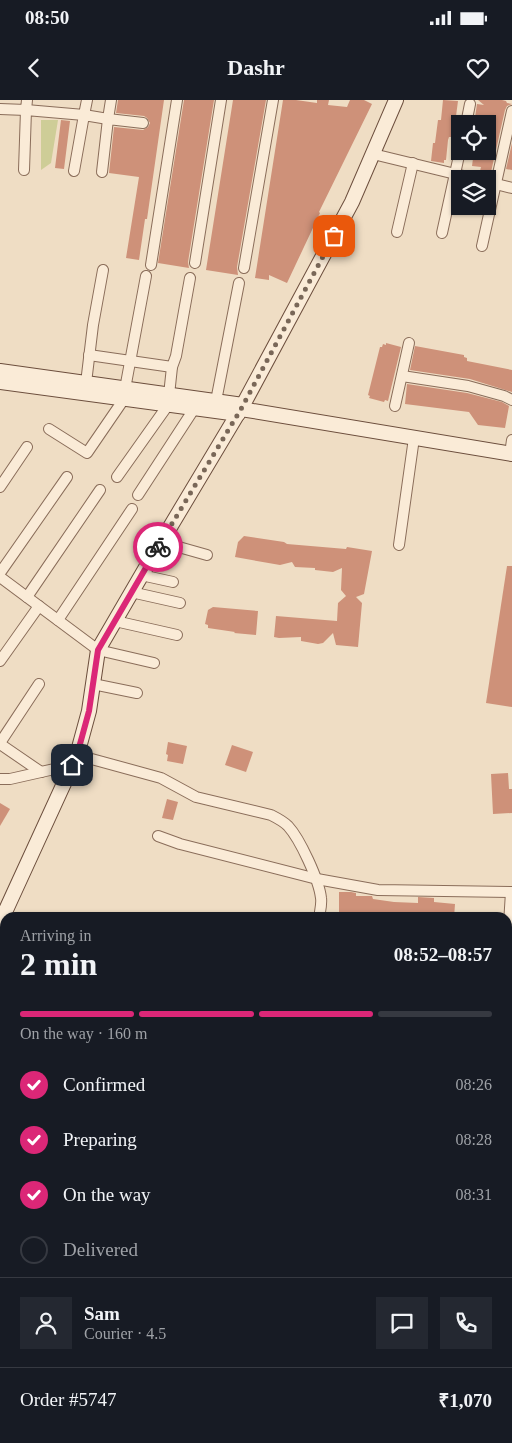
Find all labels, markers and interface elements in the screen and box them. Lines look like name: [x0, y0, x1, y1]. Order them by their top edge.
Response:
text: 08:50: [25, 7, 69, 28]
icon: back: [20, 54, 48, 82]
icon: heart: [464, 54, 492, 82]
text: Dashr: [227, 55, 285, 80]
map controls: [451, 115, 496, 215]
button: locate: [451, 115, 496, 160]
button: layers: [451, 170, 496, 215]
pin: [313, 215, 355, 257]
icon: bag: [320, 222, 348, 250]
courier: [133, 522, 183, 572]
icon: bike: [144, 533, 172, 561]
pin: [51, 744, 93, 786]
icon: home: [58, 751, 86, 779]
text: Arriving in: [20, 927, 92, 944]
text: 08:52–08:57: [394, 944, 492, 965]
text: 2 min: [20, 946, 97, 982]
text: On the way · 160 m: [20, 1025, 148, 1042]
icon: check: [20, 1071, 48, 1099]
text: Confirmed: [63, 1074, 145, 1095]
text: 08:26: [456, 1076, 492, 1093]
icon: check: [20, 1126, 48, 1154]
text: Preparing: [63, 1129, 137, 1150]
text: 08:28: [456, 1131, 492, 1148]
icon: check: [20, 1181, 48, 1209]
text: On the way: [63, 1184, 151, 1205]
text: 08:31: [456, 1186, 492, 1203]
text: Delivered: [63, 1239, 138, 1260]
button: person: [20, 1297, 72, 1349]
button: chat: [376, 1297, 428, 1349]
button: phone: [440, 1297, 492, 1349]
text: Sam: [84, 1303, 120, 1324]
text: Courier · 4.5: [84, 1325, 166, 1342]
text: Order #5747: [20, 1389, 117, 1410]
text: ₹1,070: [438, 1390, 492, 1411]

